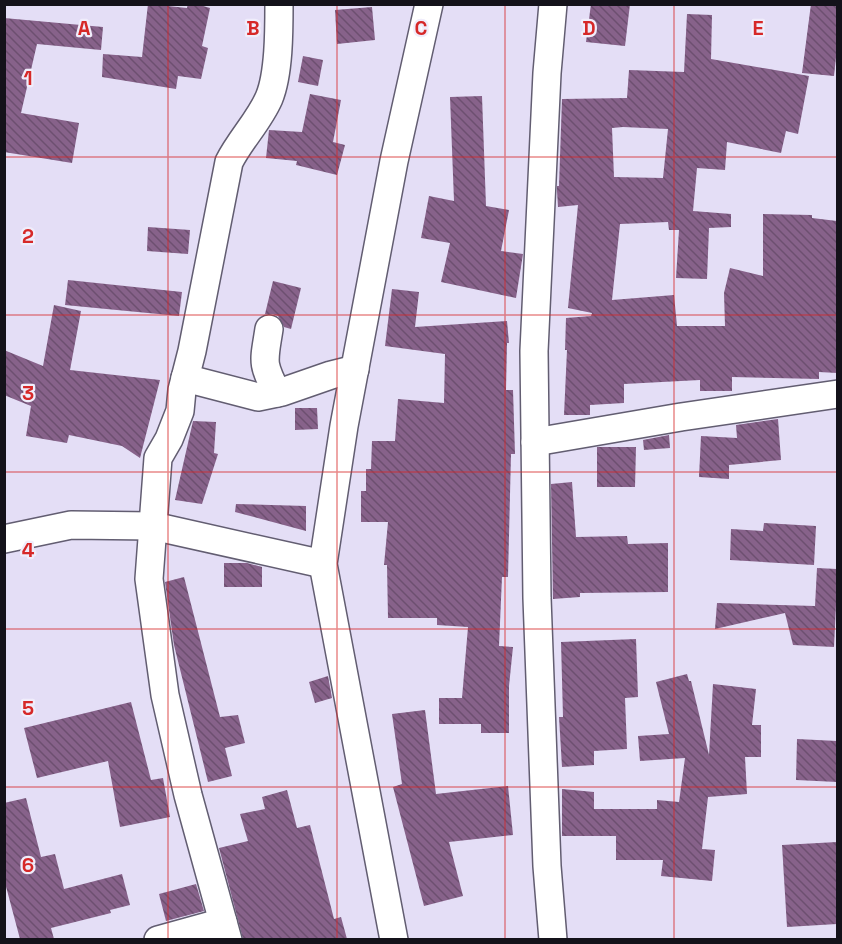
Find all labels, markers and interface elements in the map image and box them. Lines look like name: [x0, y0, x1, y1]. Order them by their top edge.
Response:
text: A: [78, 15, 91, 41]
text: B: [246, 15, 260, 41]
text: C: [415, 15, 428, 41]
text: D: [582, 15, 596, 41]
text: E: [752, 15, 764, 41]
text: 1: [23, 65, 33, 91]
text: 2: [22, 223, 34, 249]
text: 3: [22, 380, 34, 406]
text: 4: [22, 537, 35, 563]
text: 5: [22, 695, 34, 721]
text: 6: [22, 852, 34, 878]

